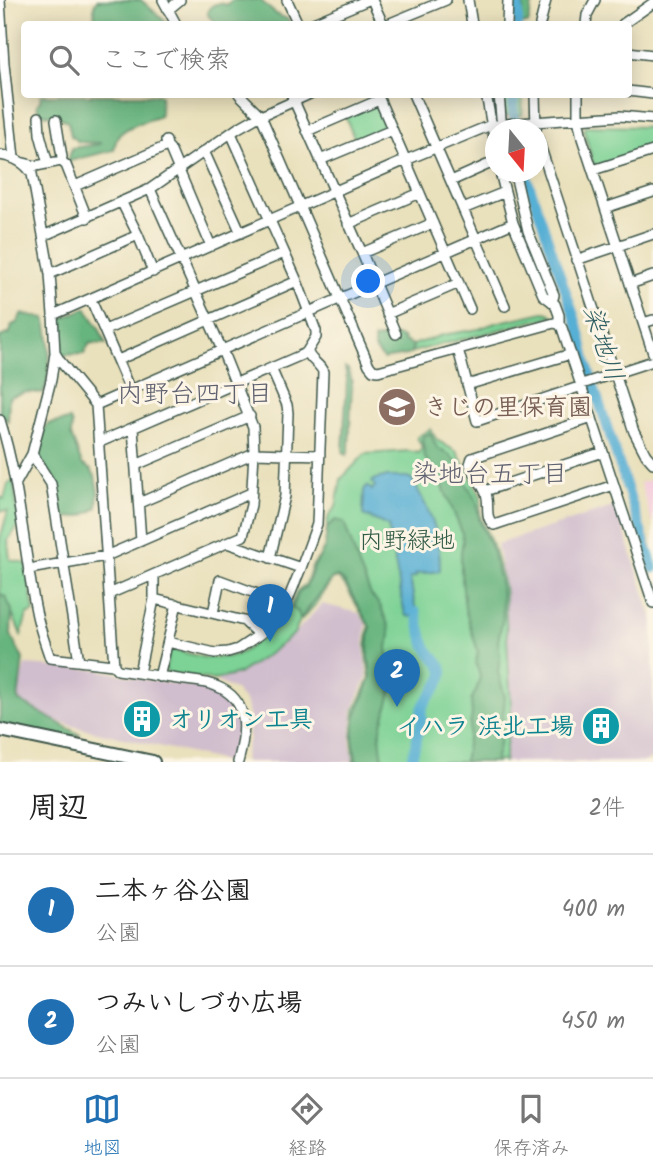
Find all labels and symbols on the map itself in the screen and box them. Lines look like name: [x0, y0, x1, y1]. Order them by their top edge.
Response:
north arrow: [485, 119, 548, 182]
your location: [351, 264, 385, 298]
water label: 染地川: [570, 300, 634, 387]
district label: 内野台四丁目: [117, 374, 273, 416]
school or university icon: きじの里保育園: [376, 386, 418, 428]
place label: きじの里保育園: [424, 389, 592, 428]
district label: 染地台五丁目: [412, 454, 568, 496]
park label: 内野緑地: [359, 522, 455, 561]
pin: 1: [247, 584, 293, 642]
pin: 2: [374, 649, 420, 707]
building icon: オリオン工具: [121, 698, 163, 740]
place label: オリオン工具: [169, 701, 313, 740]
building icon: イハラ 浜北工場: [580, 705, 622, 747]
place label: イハラ 浜北工場: [397, 708, 574, 747]

